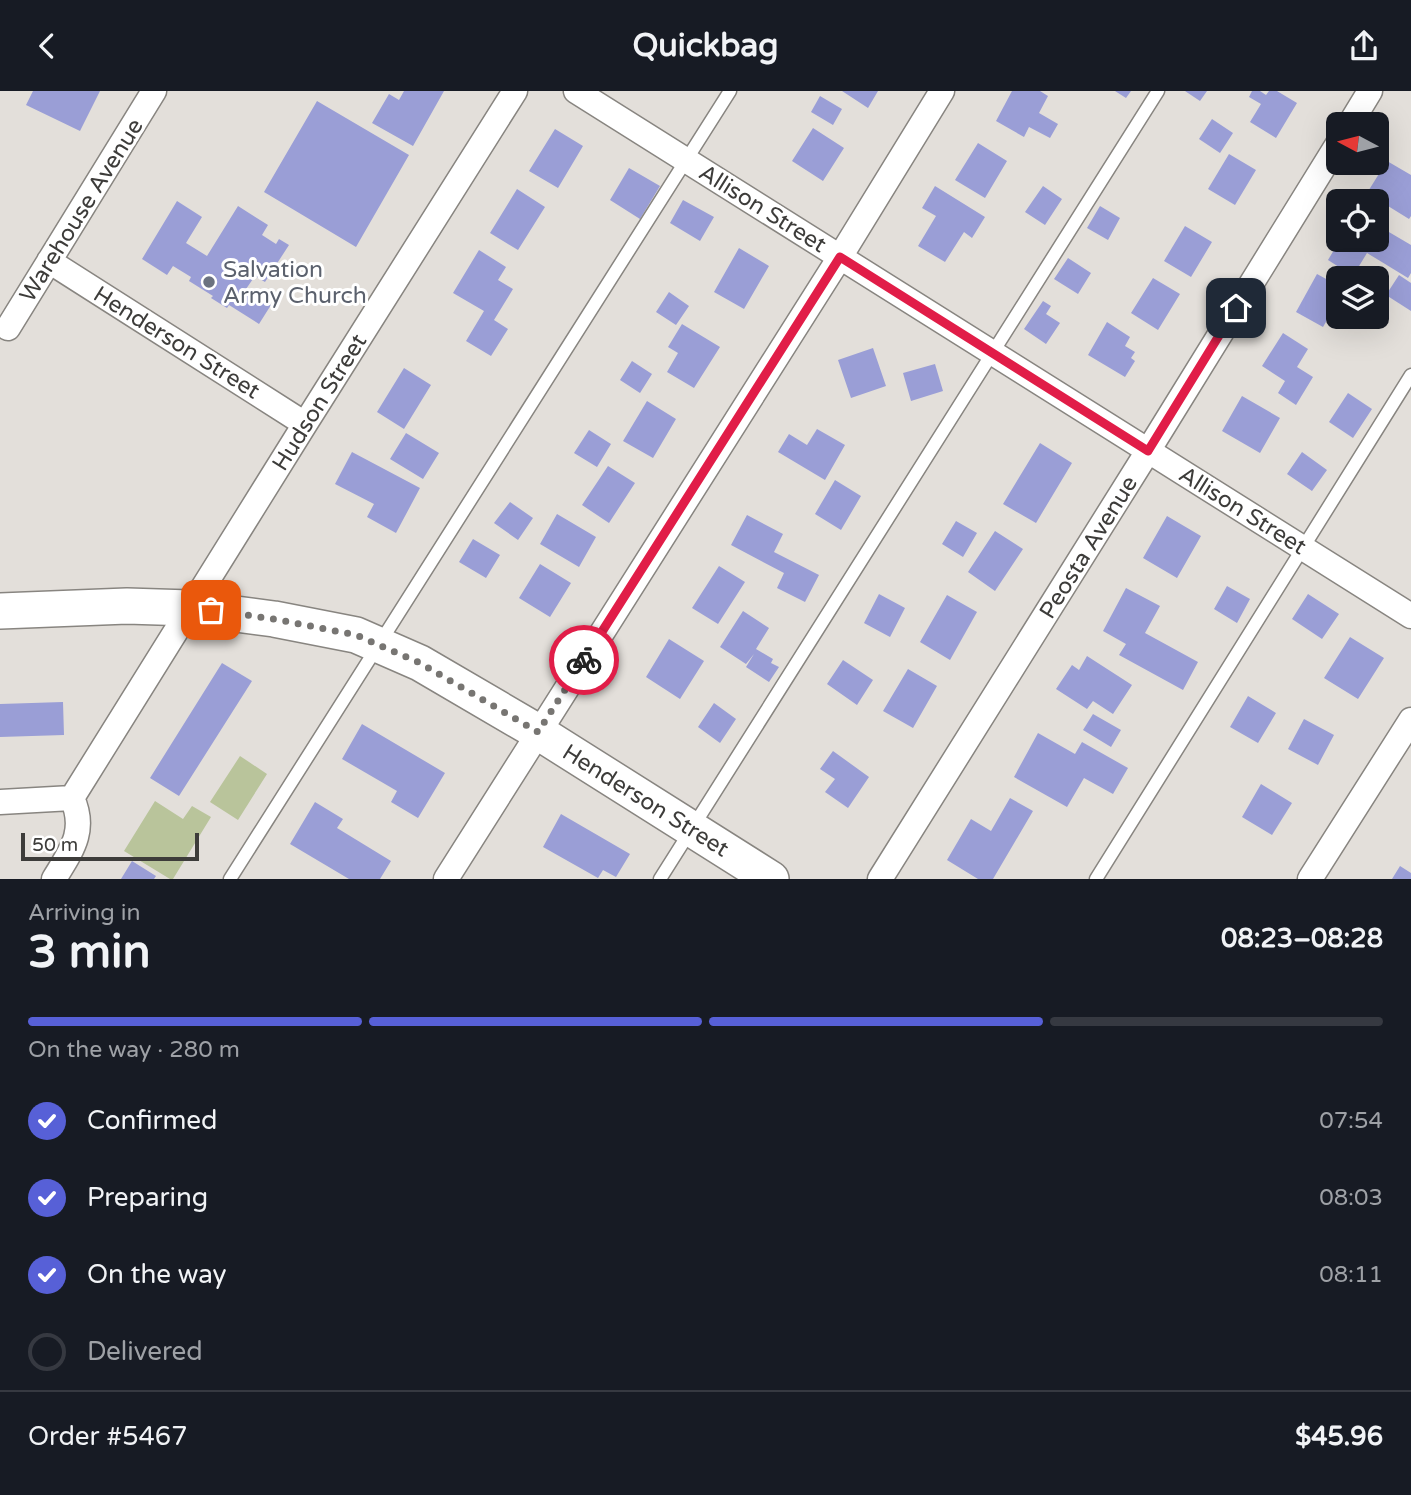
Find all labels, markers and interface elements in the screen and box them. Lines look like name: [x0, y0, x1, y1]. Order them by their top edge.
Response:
icon: back: [28, 27, 66, 65]
text: Quickbag: [632, 27, 779, 65]
icon: share: [1345, 27, 1383, 65]
north arrow: [1326, 112, 1390, 175]
map controls: [1326, 112, 1389, 329]
street label: Warehouse Avenue: [14, 114, 150, 307]
street label: Allison Street: [694, 159, 832, 259]
button: locate: [1326, 189, 1389, 252]
place label: Salvation Army Church: [223, 256, 367, 310]
button: layers: [1326, 266, 1389, 329]
marker: Salvation Army Church: [201, 274, 217, 290]
pin: [1206, 278, 1266, 338]
street label: Henderson Street: [88, 280, 265, 405]
icon: home: [1217, 289, 1255, 327]
street label: Hudson Street: [267, 329, 373, 476]
street label: Allison Street: [1174, 461, 1312, 561]
street label: Peosta Avenue: [1034, 471, 1144, 624]
pin: [181, 580, 241, 640]
icon: bag: [192, 591, 230, 629]
courier: [549, 625, 619, 695]
icon: bike: [565, 641, 603, 679]
street label: Henderson Street: [557, 738, 734, 863]
scale bar: [21, 830, 200, 862]
text: 50 m: [32, 834, 78, 856]
text: Arriving in: [28, 899, 141, 927]
text: 08:23–08:28: [1221, 923, 1383, 954]
text: 3 min: [28, 925, 151, 980]
text: On the way · 280 m: [28, 1036, 240, 1064]
icon: check: [28, 1102, 66, 1140]
text: Confirmed: [87, 1105, 217, 1136]
text: 07:54: [1319, 1107, 1383, 1135]
icon: check: [28, 1179, 66, 1217]
text: Preparing: [87, 1182, 208, 1213]
text: 08:03: [1319, 1184, 1383, 1212]
icon: check: [28, 1256, 66, 1294]
text: On the way: [87, 1259, 227, 1290]
text: 08:11: [1319, 1261, 1383, 1289]
text: Delivered: [87, 1336, 203, 1367]
text: Order #5467: [28, 1421, 188, 1452]
text: $45.96: [1295, 1421, 1383, 1452]

